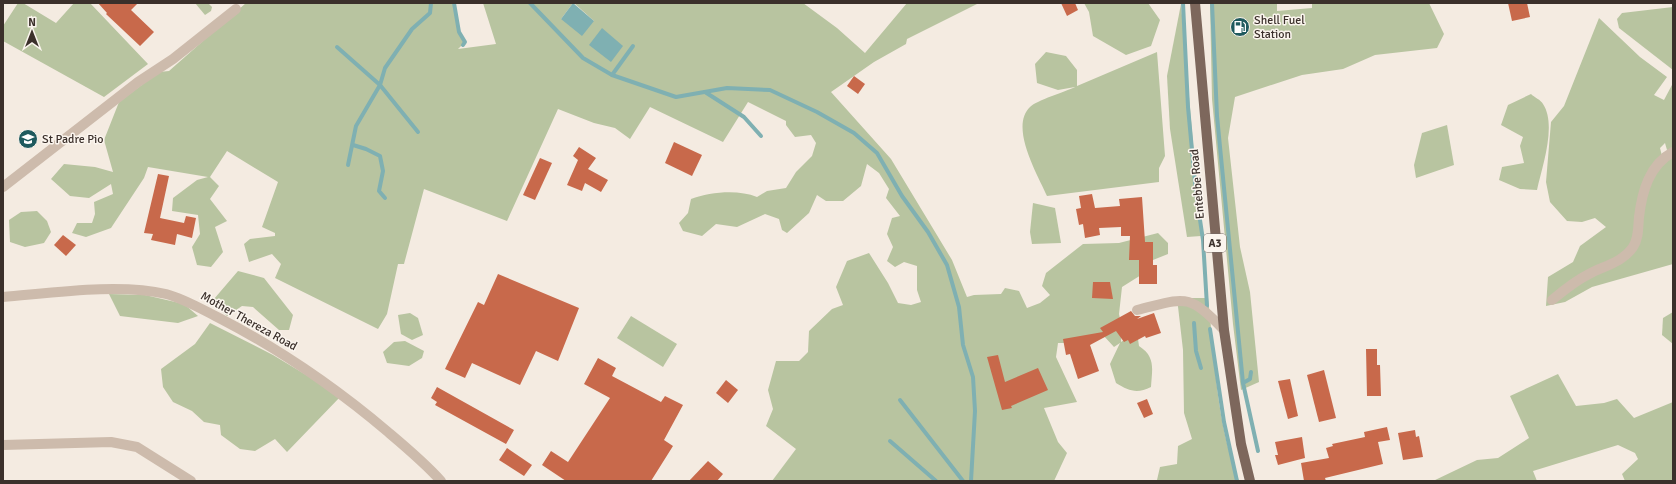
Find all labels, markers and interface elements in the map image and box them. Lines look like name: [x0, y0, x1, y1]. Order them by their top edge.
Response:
north arrow: [12, 12, 52, 52]
place label: Shell Fuel Station: [1254, 13, 1305, 42]
text: N: [28, 16, 36, 29]
fuel station icon: Shell Fuel Station: [1229, 16, 1251, 38]
school or university icon: St Padre Pio: [17, 128, 39, 150]
place label: St Padre Pio: [42, 132, 104, 147]
street label: Entebbe Road: [1187, 148, 1208, 220]
road number: A3: [1204, 234, 1226, 252]
street label: Mother Thereza Road: [198, 289, 300, 354]

